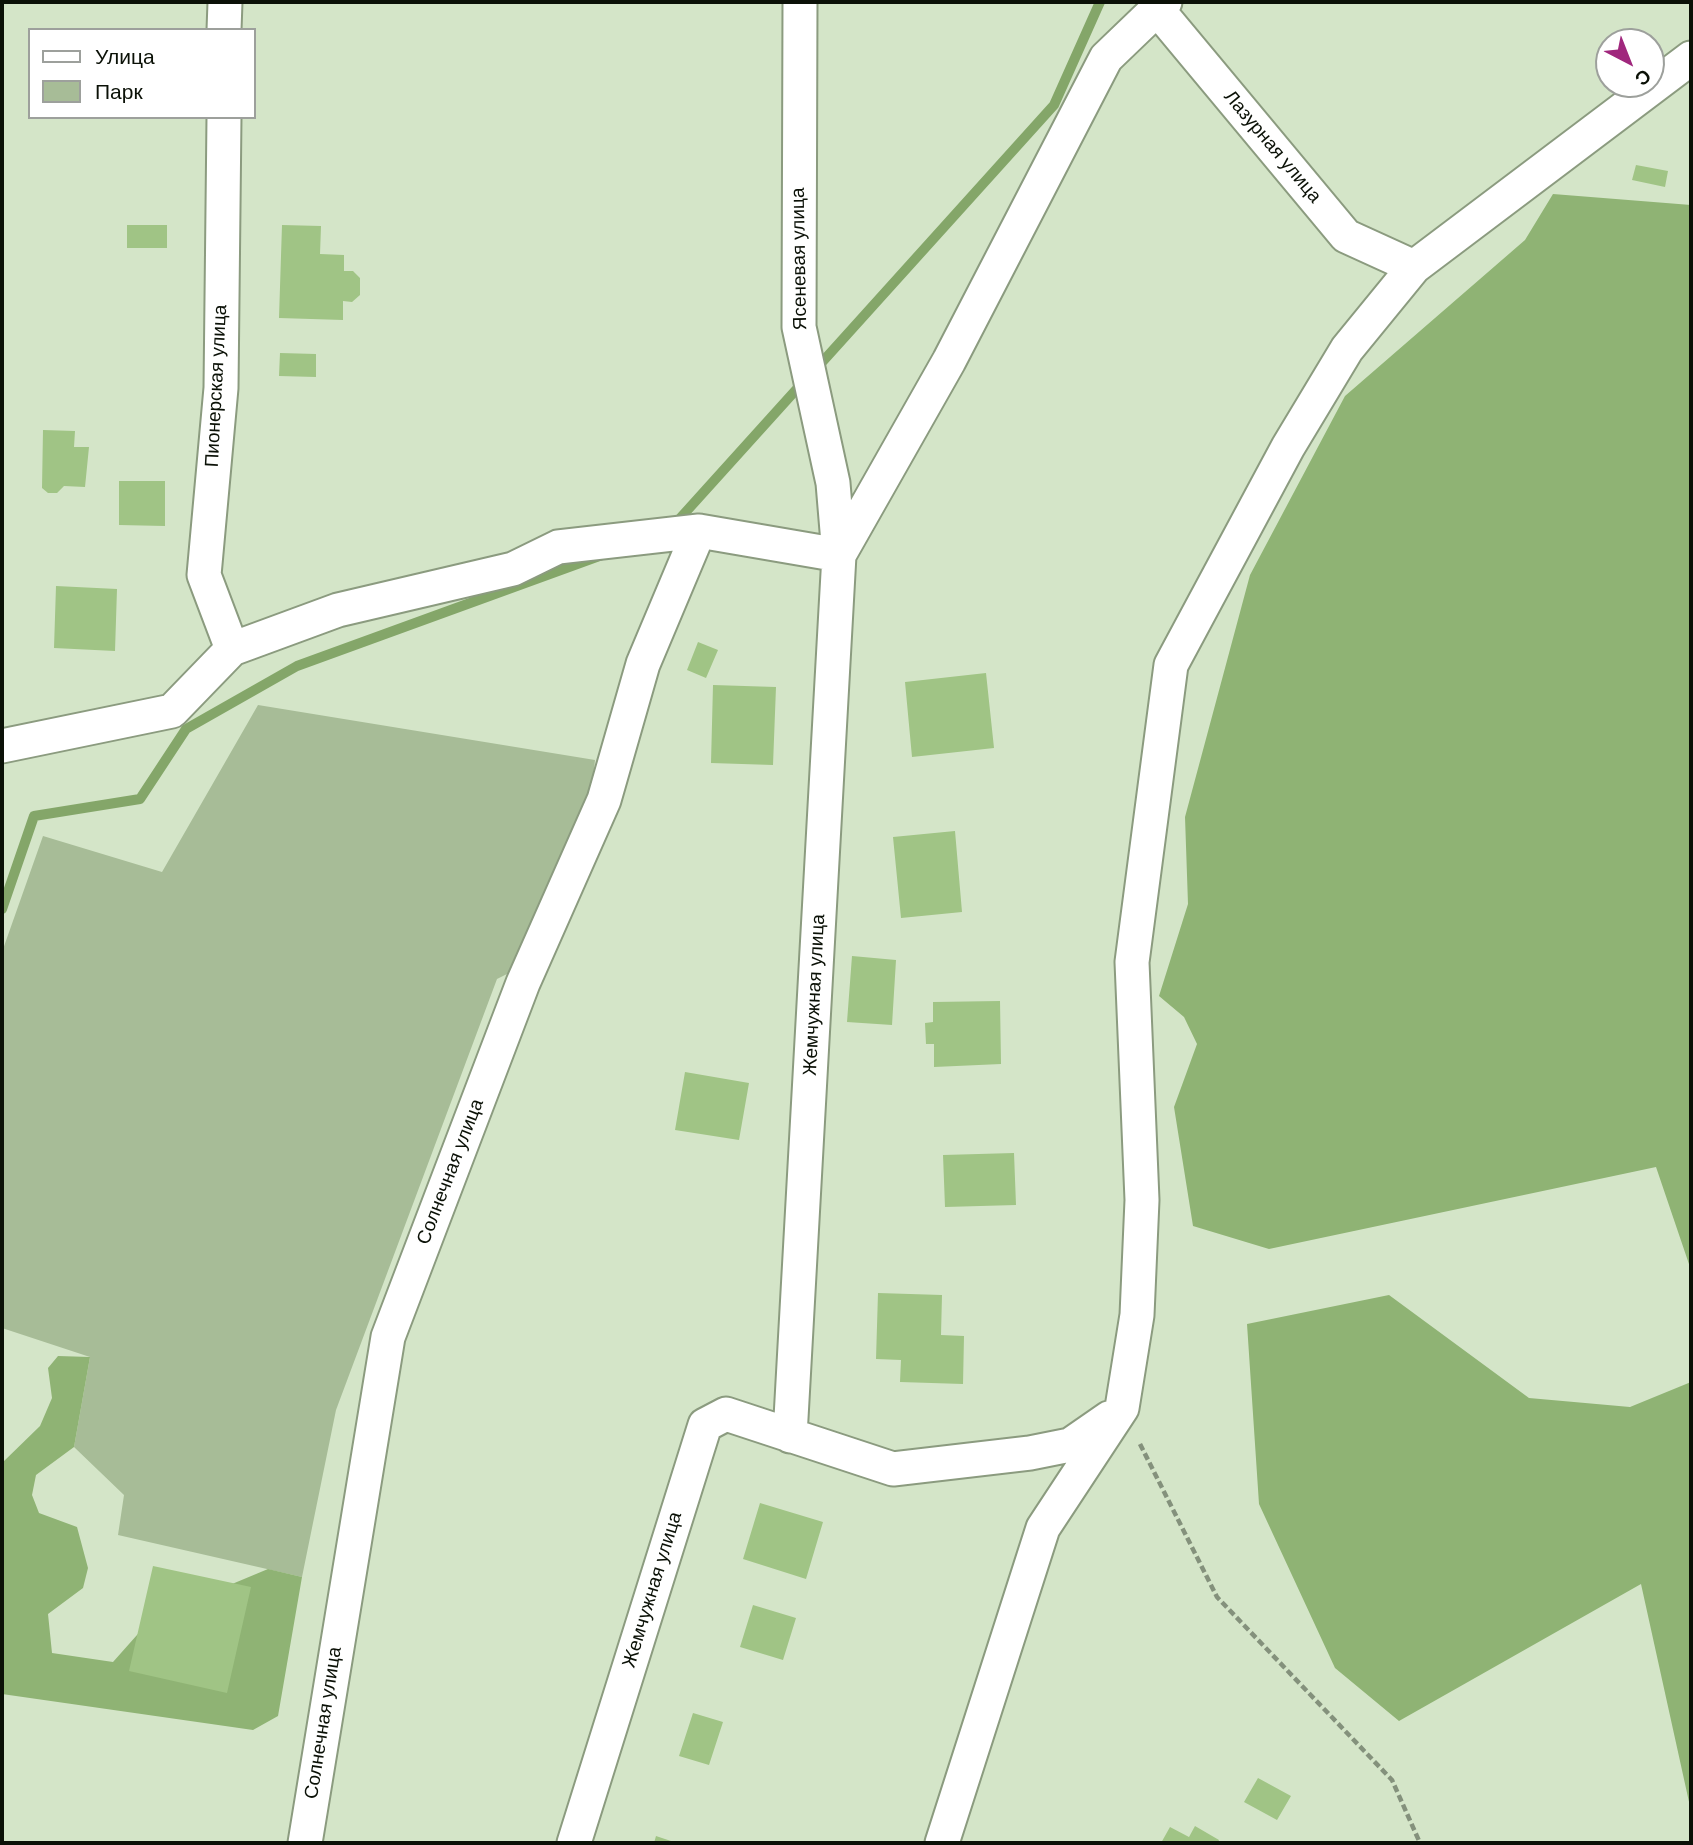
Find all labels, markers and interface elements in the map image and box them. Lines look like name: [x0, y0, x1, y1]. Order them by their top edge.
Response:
legend: [28, 28, 256, 119]
north arrow: [1595, 28, 1665, 98]
text: Улица: [95, 43, 155, 71]
text: С: [1630, 64, 1657, 91]
text: Парк: [95, 78, 143, 106]
street label: Лазурная улица: [1218, 86, 1326, 208]
street label: Ясеневая улица: [787, 187, 813, 331]
street label: Пионерская улица: [201, 304, 233, 468]
street label: Жемчужная улица: [799, 914, 831, 1076]
street label: Солнечная улица: [413, 1096, 489, 1248]
street label: Жемчужная улица: [618, 1509, 688, 1671]
street label: Солнечная улица: [301, 1645, 347, 1801]

